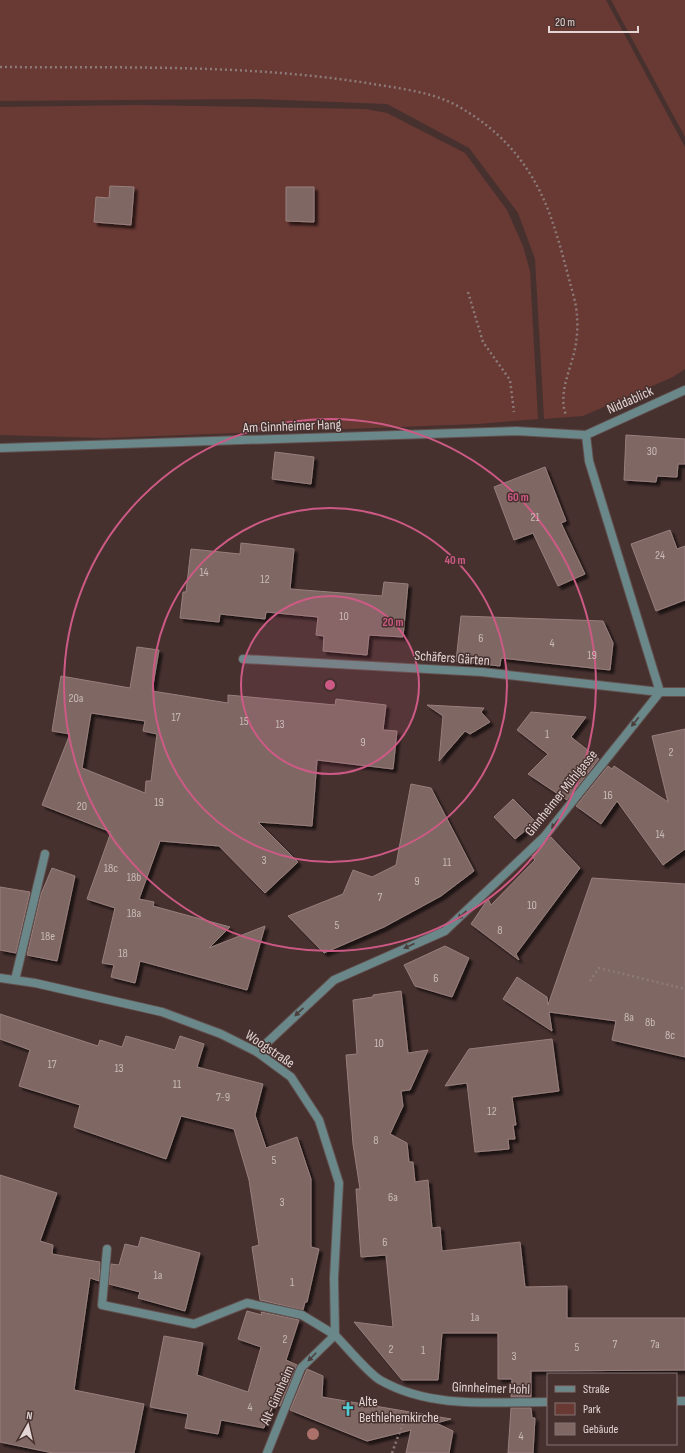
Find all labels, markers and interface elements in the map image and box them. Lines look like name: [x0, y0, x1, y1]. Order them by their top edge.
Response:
scale bar: [549, 8, 638, 34]
text: 20 m: [555, 15, 575, 30]
street label: Niddablick: [604, 382, 656, 418]
street label: Am Ginnheimer Hang: [242, 416, 342, 436]
house number: 30: [647, 444, 657, 459]
text: 60 m: [507, 490, 529, 505]
house number: 21: [530, 510, 540, 525]
house number: 24: [655, 548, 665, 563]
text: 40 m: [444, 553, 466, 568]
house number: 14: [199, 565, 209, 580]
house number: 12: [260, 572, 270, 587]
house number: 10: [339, 609, 349, 624]
text: 20 m: [383, 615, 403, 630]
house number: 6: [478, 631, 484, 646]
house number: 4: [549, 636, 555, 651]
street label: Schäfers Gärten: [414, 647, 490, 669]
house number: 19: [587, 648, 597, 663]
centre of rings: [323, 678, 337, 692]
house number: 20a: [69, 691, 84, 706]
house number: 17: [172, 710, 181, 725]
house number: 15: [239, 714, 249, 729]
house number: 13: [275, 717, 285, 732]
one-way arrow: [631, 717, 639, 727]
house number: 1: [545, 727, 550, 742]
house number: 9: [360, 735, 366, 750]
house number: 2: [669, 745, 674, 760]
street label: Ginnheimer Mühlgasse: [521, 747, 601, 839]
house number: 16: [603, 788, 613, 803]
house number: 19: [154, 795, 164, 810]
house number: 20: [77, 799, 87, 814]
one-way arrow: [550, 819, 559, 830]
house number: 14: [655, 827, 665, 842]
house number: 3: [261, 853, 267, 868]
house number: 11: [443, 855, 452, 870]
house number: 18c: [104, 861, 118, 876]
house number: 18b: [127, 870, 141, 885]
house number: 9: [414, 874, 420, 889]
house number: 7: [378, 890, 383, 905]
house number: 10: [527, 898, 537, 913]
house number: 18a: [127, 906, 141, 921]
one-way arrow: [457, 910, 467, 920]
house number: 5: [335, 918, 340, 933]
house number: 8: [497, 923, 503, 938]
house number: 18e: [41, 929, 55, 944]
one-way arrow: [403, 944, 415, 950]
house number: 18: [118, 946, 128, 961]
house number: 6: [433, 971, 439, 986]
one-way arrow: [294, 1007, 304, 1017]
house number: 8a: [624, 1010, 634, 1025]
house number: 8b: [645, 1015, 655, 1030]
street label: Woogstraße: [242, 1026, 298, 1072]
house number: 8c: [665, 1028, 675, 1043]
house number: 10: [374, 1036, 384, 1051]
house number: 17: [48, 1057, 57, 1072]
house number: 13: [114, 1061, 124, 1076]
house number: 11: [173, 1077, 182, 1092]
house number: 7-9: [216, 1090, 230, 1105]
house number: 12: [487, 1104, 497, 1119]
house number: 8: [373, 1133, 379, 1148]
house number: 5: [272, 1153, 277, 1168]
house number: 6a: [388, 1190, 398, 1205]
house number: 3: [279, 1195, 285, 1210]
house number: 6: [382, 1235, 388, 1250]
house number: 1a: [154, 1268, 163, 1283]
house number: 1: [290, 1275, 295, 1290]
house number: 1a: [471, 1310, 480, 1325]
house number: 2: [283, 1332, 288, 1347]
house number: 7: [613, 1337, 618, 1352]
house number: 7a: [650, 1337, 660, 1352]
house number: 5: [575, 1340, 580, 1355]
house number: 2: [389, 1342, 394, 1357]
house number: 1: [421, 1343, 426, 1358]
house number: 3: [511, 1349, 517, 1364]
one-way arrow: [307, 1352, 317, 1362]
street label: Alt-Ginnheim: [256, 1363, 298, 1428]
legend: [547, 1373, 677, 1445]
street label: Ginnheimer Hohl: [452, 1378, 530, 1398]
text: Straße: [583, 1382, 610, 1397]
place label: Alte Bethlehemkirche: [358, 1393, 439, 1426]
house number: 4: [247, 1400, 253, 1415]
church icon: Alte Bethlehemkirche: [340, 1401, 356, 1417]
text: Park: [583, 1402, 601, 1417]
north arrow: [8, 1405, 48, 1445]
text: N: [26, 1409, 33, 1422]
text: Gebäude: [583, 1422, 618, 1437]
house number: 4: [518, 1429, 524, 1444]

